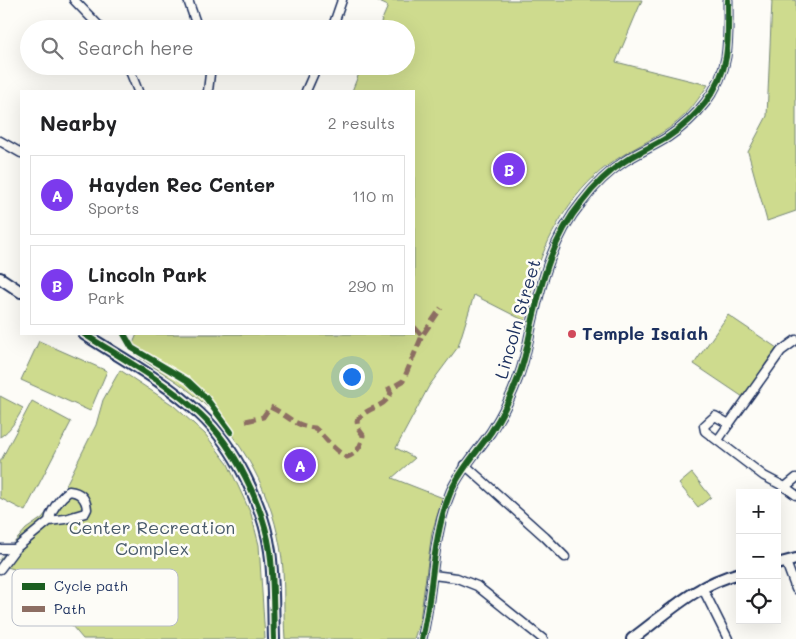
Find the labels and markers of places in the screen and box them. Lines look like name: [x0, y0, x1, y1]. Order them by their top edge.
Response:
pin: B: [493, 150, 525, 188]
place label: Temple Isaiah: [582, 321, 708, 345]
marker: Temple Isaiah: [566, 328, 578, 340]
pin: A: [284, 446, 316, 484]

